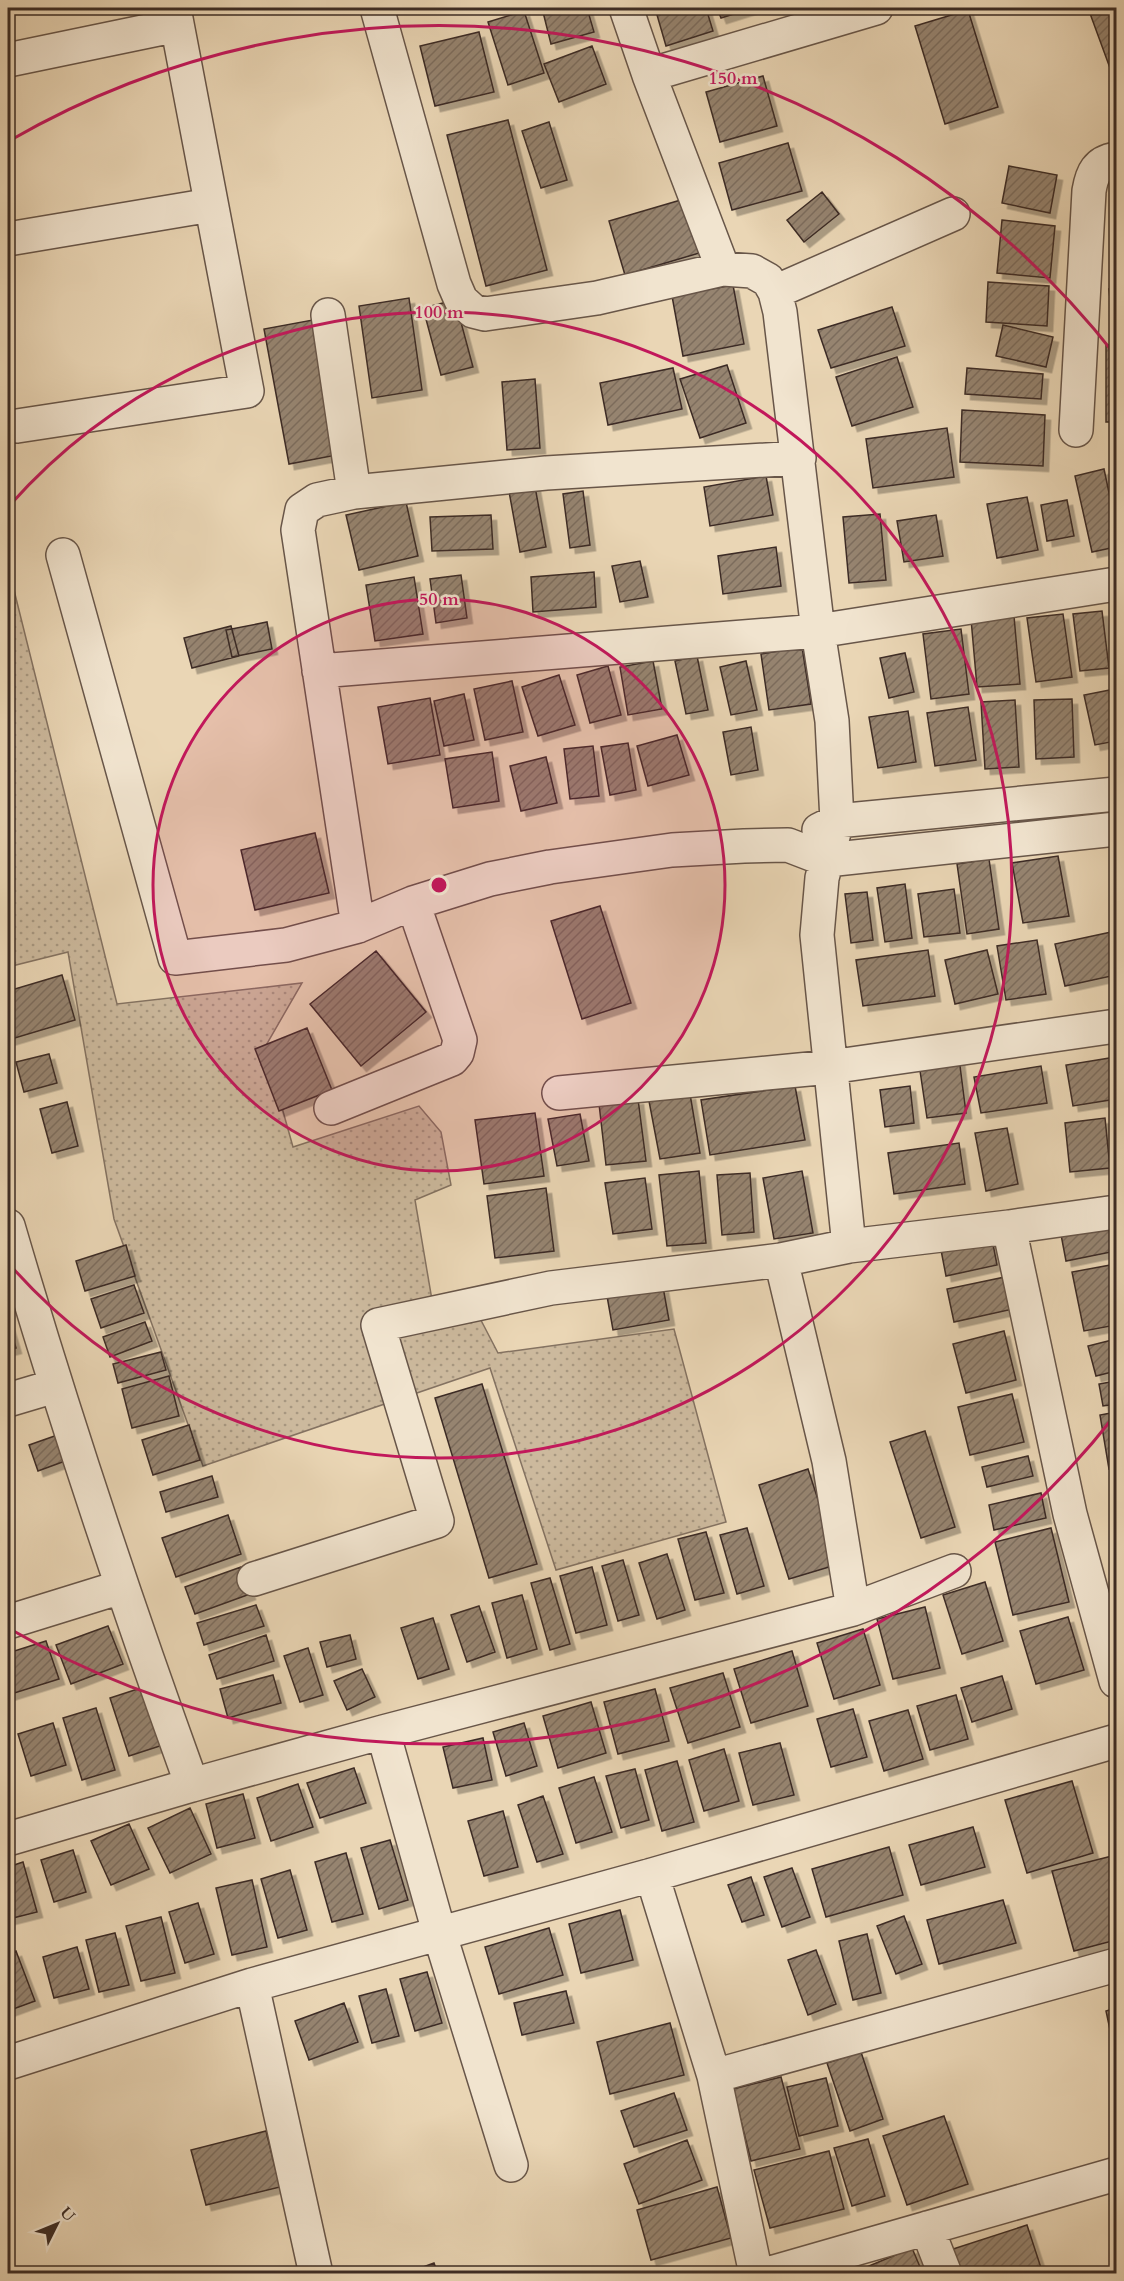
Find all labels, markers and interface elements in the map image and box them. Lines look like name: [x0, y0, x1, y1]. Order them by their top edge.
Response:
text: 150 m: [708, 66, 758, 91]
text: 100 m: [414, 300, 464, 325]
text: 50 m: [419, 587, 459, 612]
centre of rings: [429, 875, 449, 895]
north arrow: [27, 2194, 87, 2254]
text: U: [55, 2202, 80, 2227]

